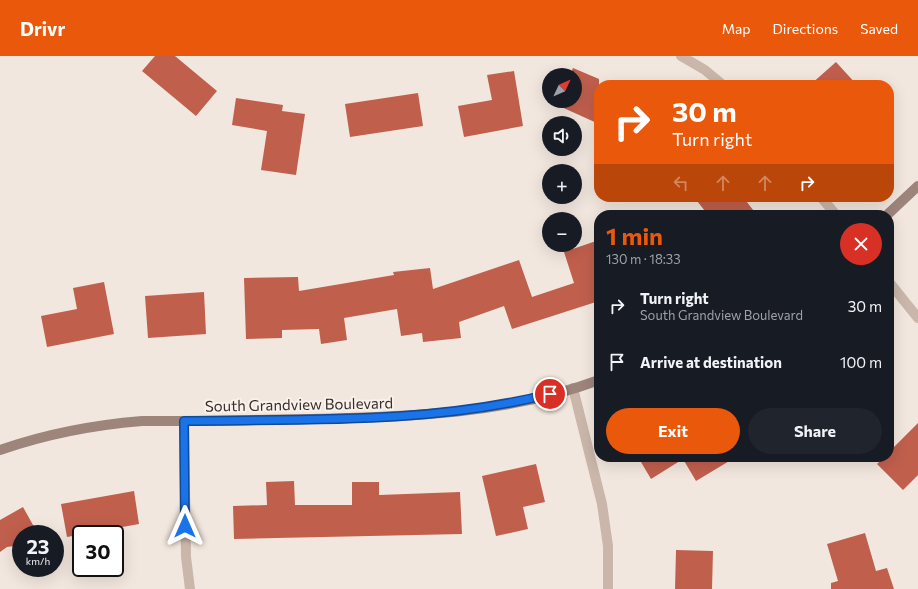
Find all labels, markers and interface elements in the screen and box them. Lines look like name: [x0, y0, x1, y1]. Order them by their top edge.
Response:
text: Drivr: [20, 17, 65, 40]
text: Map: [722, 20, 751, 37]
text: Directions: [773, 20, 838, 37]
text: Saved: [860, 20, 898, 37]
north arrow: [542, 68, 582, 108]
map controls: [542, 68, 582, 252]
text: 30 m: [672, 94, 737, 128]
icon: right: [606, 96, 658, 148]
button: sound: [542, 116, 582, 156]
text: Turn right: [672, 128, 752, 150]
button: +: [542, 164, 582, 204]
icon: left: [670, 172, 692, 194]
icon: ahead: [712, 172, 734, 194]
icon: ahead: [754, 172, 776, 194]
icon: right: [796, 172, 818, 194]
button: −: [542, 212, 582, 252]
text: 1 min: [606, 221, 663, 250]
button: close: [840, 223, 882, 265]
text: 130 m · 18:33: [606, 251, 681, 267]
text: Turn right: [640, 289, 709, 307]
icon: right: [606, 295, 628, 317]
text: 30 m: [848, 297, 882, 315]
text: South Grandview Boulevard: [640, 307, 803, 323]
icon: arrive: [606, 351, 628, 373]
text: Arrive at destination: [640, 353, 782, 371]
text: 100 m: [840, 353, 882, 371]
pin: [533, 377, 567, 411]
icon: arrive: [539, 383, 561, 405]
street label: South Grandview Boulevard: [205, 393, 393, 415]
button: Exit: [606, 408, 740, 454]
button: Share: [748, 408, 882, 454]
position arrow: [164, 505, 206, 547]
speed limit sign: 30: [72, 525, 124, 577]
text: 23: [26, 534, 50, 558]
text: km/h: [26, 555, 50, 567]

